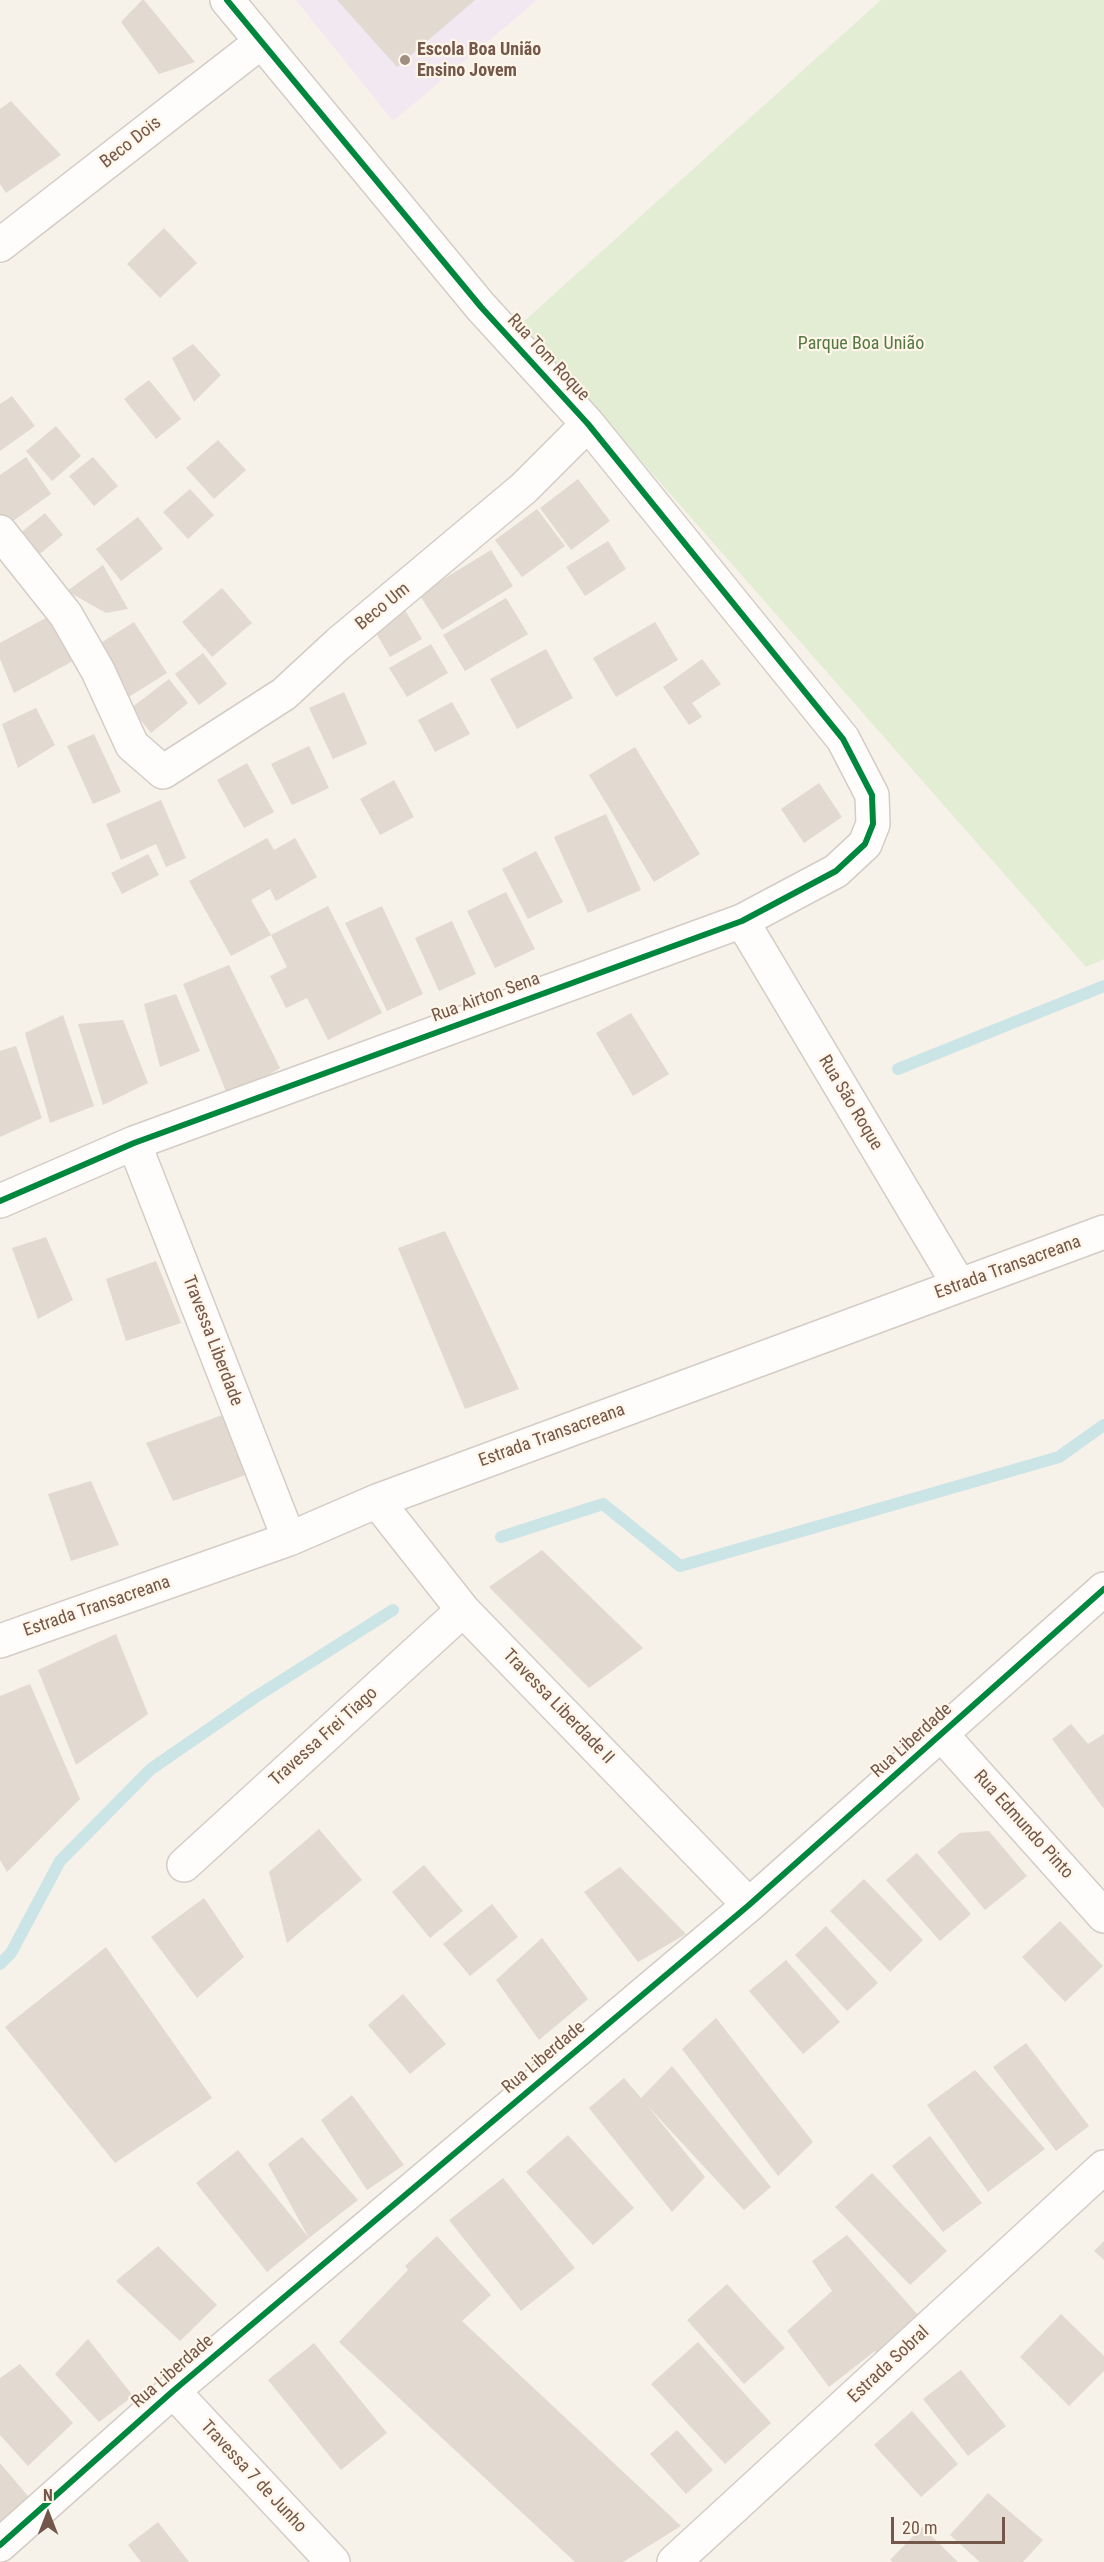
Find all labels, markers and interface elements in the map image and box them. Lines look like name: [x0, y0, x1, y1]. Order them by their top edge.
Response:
place label: Escola Boa União Ensino Jovem: [417, 39, 541, 82]
marker: Escola Boa União Ensino Jovem: [398, 53, 412, 67]
street label: Beco Dois: [96, 113, 166, 173]
street label: Rua Tom Roque: [502, 310, 594, 406]
park label: Parque Boa União: [798, 333, 924, 355]
street label: Beco Um: [352, 579, 414, 635]
street label: Rua Airton Sena: [429, 968, 543, 1028]
street label: Rua São Roque: [813, 1052, 887, 1154]
street label: Estrada Transacreana: [932, 1232, 1084, 1304]
street label: Travessa Liberdade: [177, 1273, 247, 1409]
street label: Estrada Transacreana: [476, 1400, 628, 1472]
street label: Estrada Transacreana: [21, 1572, 173, 1642]
street label: Travessa Liberdade II: [498, 1645, 618, 1769]
street label: Travessa Frei Tiago: [265, 1683, 383, 1791]
street label: Rua Liberdade: [867, 1699, 957, 1783]
street label: Rua Edmundo Pinto: [969, 1766, 1077, 1884]
street label: Rua Liberdade: [498, 2017, 590, 2099]
street label: Estrada Sobral: [844, 2322, 934, 2408]
street label: Rua Liberdade: [128, 2331, 218, 2413]
street label: Travessa 7 de Junho: [195, 2416, 311, 2538]
north arrow: [18, 2484, 78, 2544]
text: N: [43, 2486, 53, 2505]
scale bar: [894, 2505, 1008, 2543]
text: 20 m: [902, 2517, 937, 2538]

